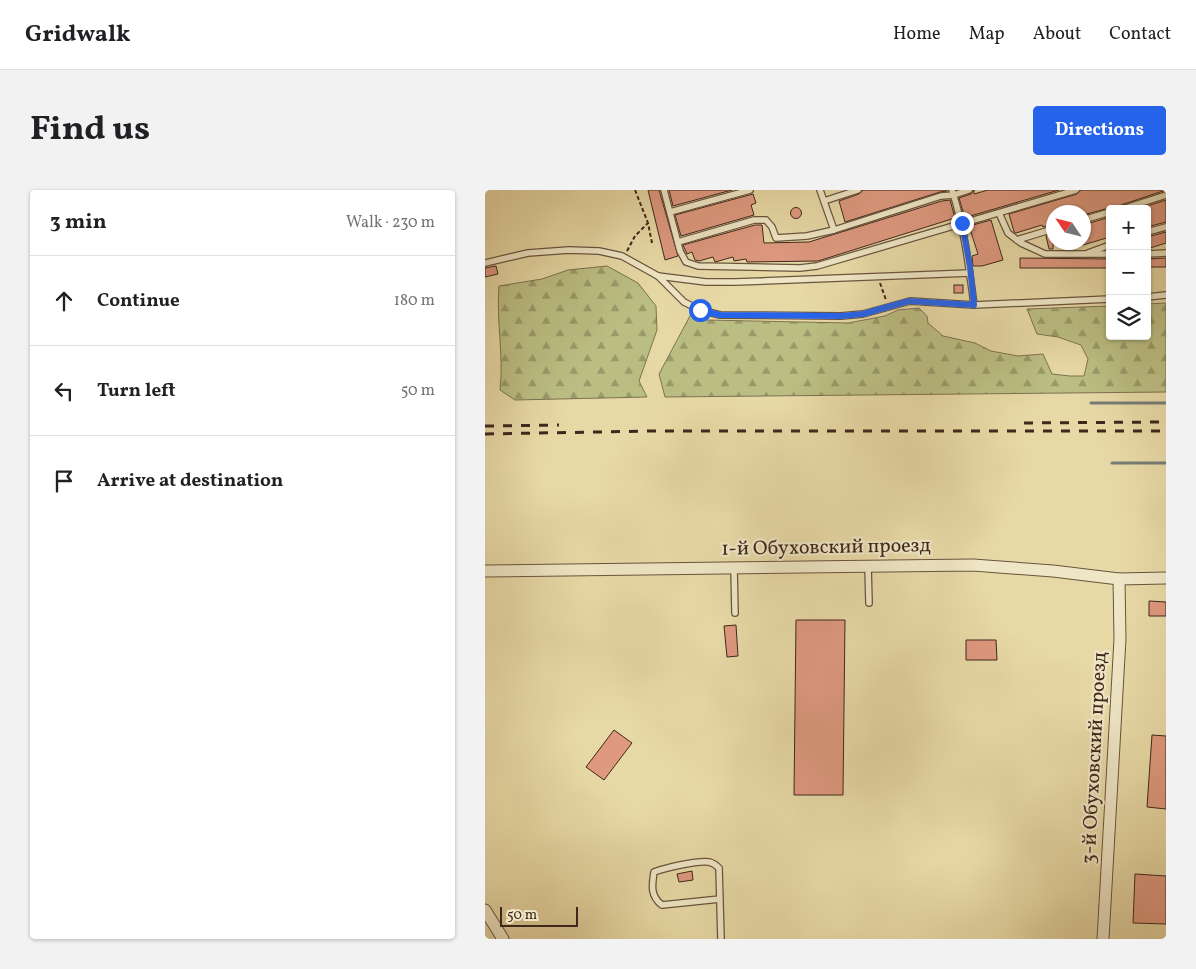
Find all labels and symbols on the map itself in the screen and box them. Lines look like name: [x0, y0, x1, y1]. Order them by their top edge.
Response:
north arrow: [1046, 205, 1091, 250]
route end: [951, 212, 974, 235]
route start: [689, 299, 712, 322]
street label: 1-й Обуховский проезд: [721, 532, 931, 564]
street label: 3-й Обуховский проезд: [1075, 651, 1115, 865]
scale bar: [500, 904, 577, 927]

